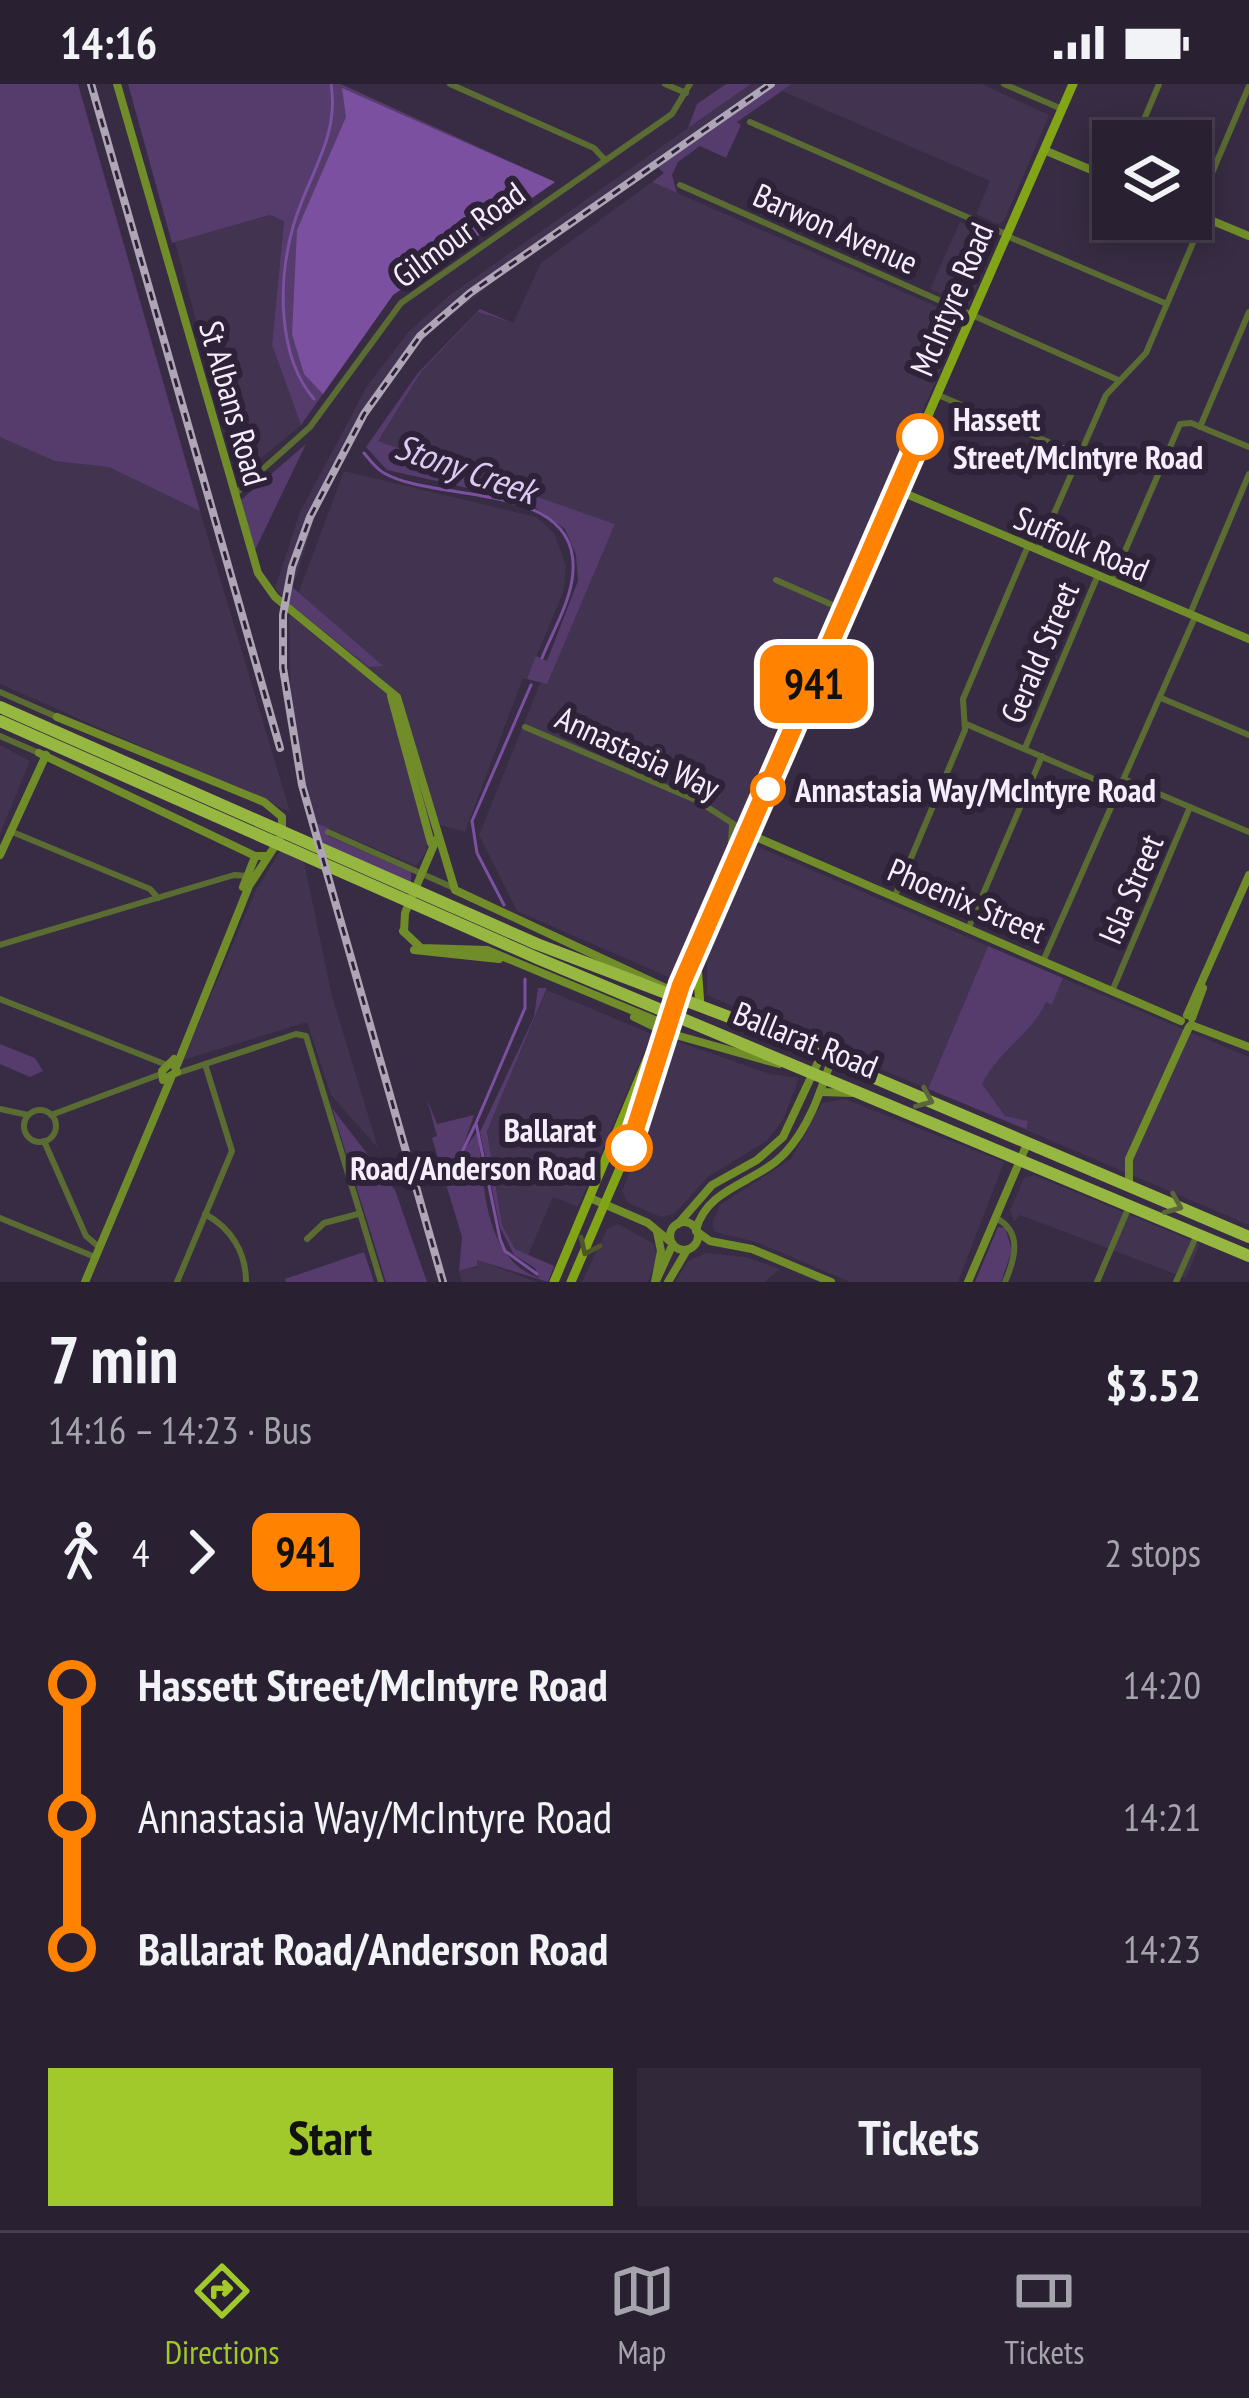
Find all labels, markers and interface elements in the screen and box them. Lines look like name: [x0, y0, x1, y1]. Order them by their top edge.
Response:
text: 14:16: [60, 13, 157, 71]
map controls: [1092, 120, 1212, 240]
button: layers: [1092, 120, 1212, 240]
street label: Gilmour Road: [383, 171, 533, 297]
street label: Barwon Avenue: [747, 173, 925, 283]
street label: McIntyre Road: [900, 216, 1002, 382]
street label: St Albans Road: [190, 316, 278, 490]
place label: Hassett Street/McIntyre Road: [953, 397, 1203, 478]
marker: Hassett Street/McIntyre Road: [898, 415, 942, 459]
water label: Stony Creek: [389, 422, 546, 515]
street label: Suffolk Road: [1008, 495, 1156, 591]
street label: Gerald Street: [990, 575, 1088, 729]
line badge: 941: [745, 645, 883, 723]
text: 941: [784, 656, 844, 711]
street label: Annastasia Way: [549, 695, 727, 809]
place label: Annastasia Way/McIntyre Road: [794, 768, 1156, 811]
marker: Annastasia Way/McIntyre Road: [752, 773, 784, 805]
street label: Isla Street: [1088, 828, 1172, 950]
street label: Phoenix Street: [882, 848, 1052, 952]
street label: Ballarat Road: [728, 991, 884, 1087]
one-way arrow: [914, 1085, 935, 1109]
place label: Ballarat Road/Anderson Road: [350, 1108, 596, 1189]
marker: Ballarat Road/Anderson Road: [607, 1126, 651, 1170]
one-way arrow: [1161, 1190, 1183, 1214]
one-way arrow: [579, 1235, 602, 1256]
text: 7 min: [48, 1316, 178, 1401]
text: $3.52: [1105, 1355, 1201, 1413]
text: 14:16 – 14:23 · Bus: [48, 1404, 312, 1455]
icon: walk: [48, 1519, 114, 1585]
icon: forward: [168, 1519, 234, 1585]
text: 941: [276, 1524, 336, 1579]
text: 4: [132, 1527, 150, 1578]
text: 2 stops: [1105, 1527, 1201, 1578]
text: Hassett Street/McIntyre Road: [138, 1655, 608, 1713]
text: 14:20: [1123, 1659, 1201, 1710]
text: Annastasia Way/McIntyre Road: [138, 1787, 612, 1845]
text: 14:21: [1123, 1791, 1201, 1842]
text: Ballarat Road/Anderson Road: [138, 1919, 608, 1977]
text: 14:23: [1123, 1923, 1201, 1974]
button: Start: [48, 2068, 613, 2206]
button: Tickets: [637, 2068, 1201, 2206]
tab: Directions: [165, 2258, 279, 2373]
tab: Map: [609, 2258, 675, 2373]
tab: Tickets: [1004, 2258, 1084, 2373]

